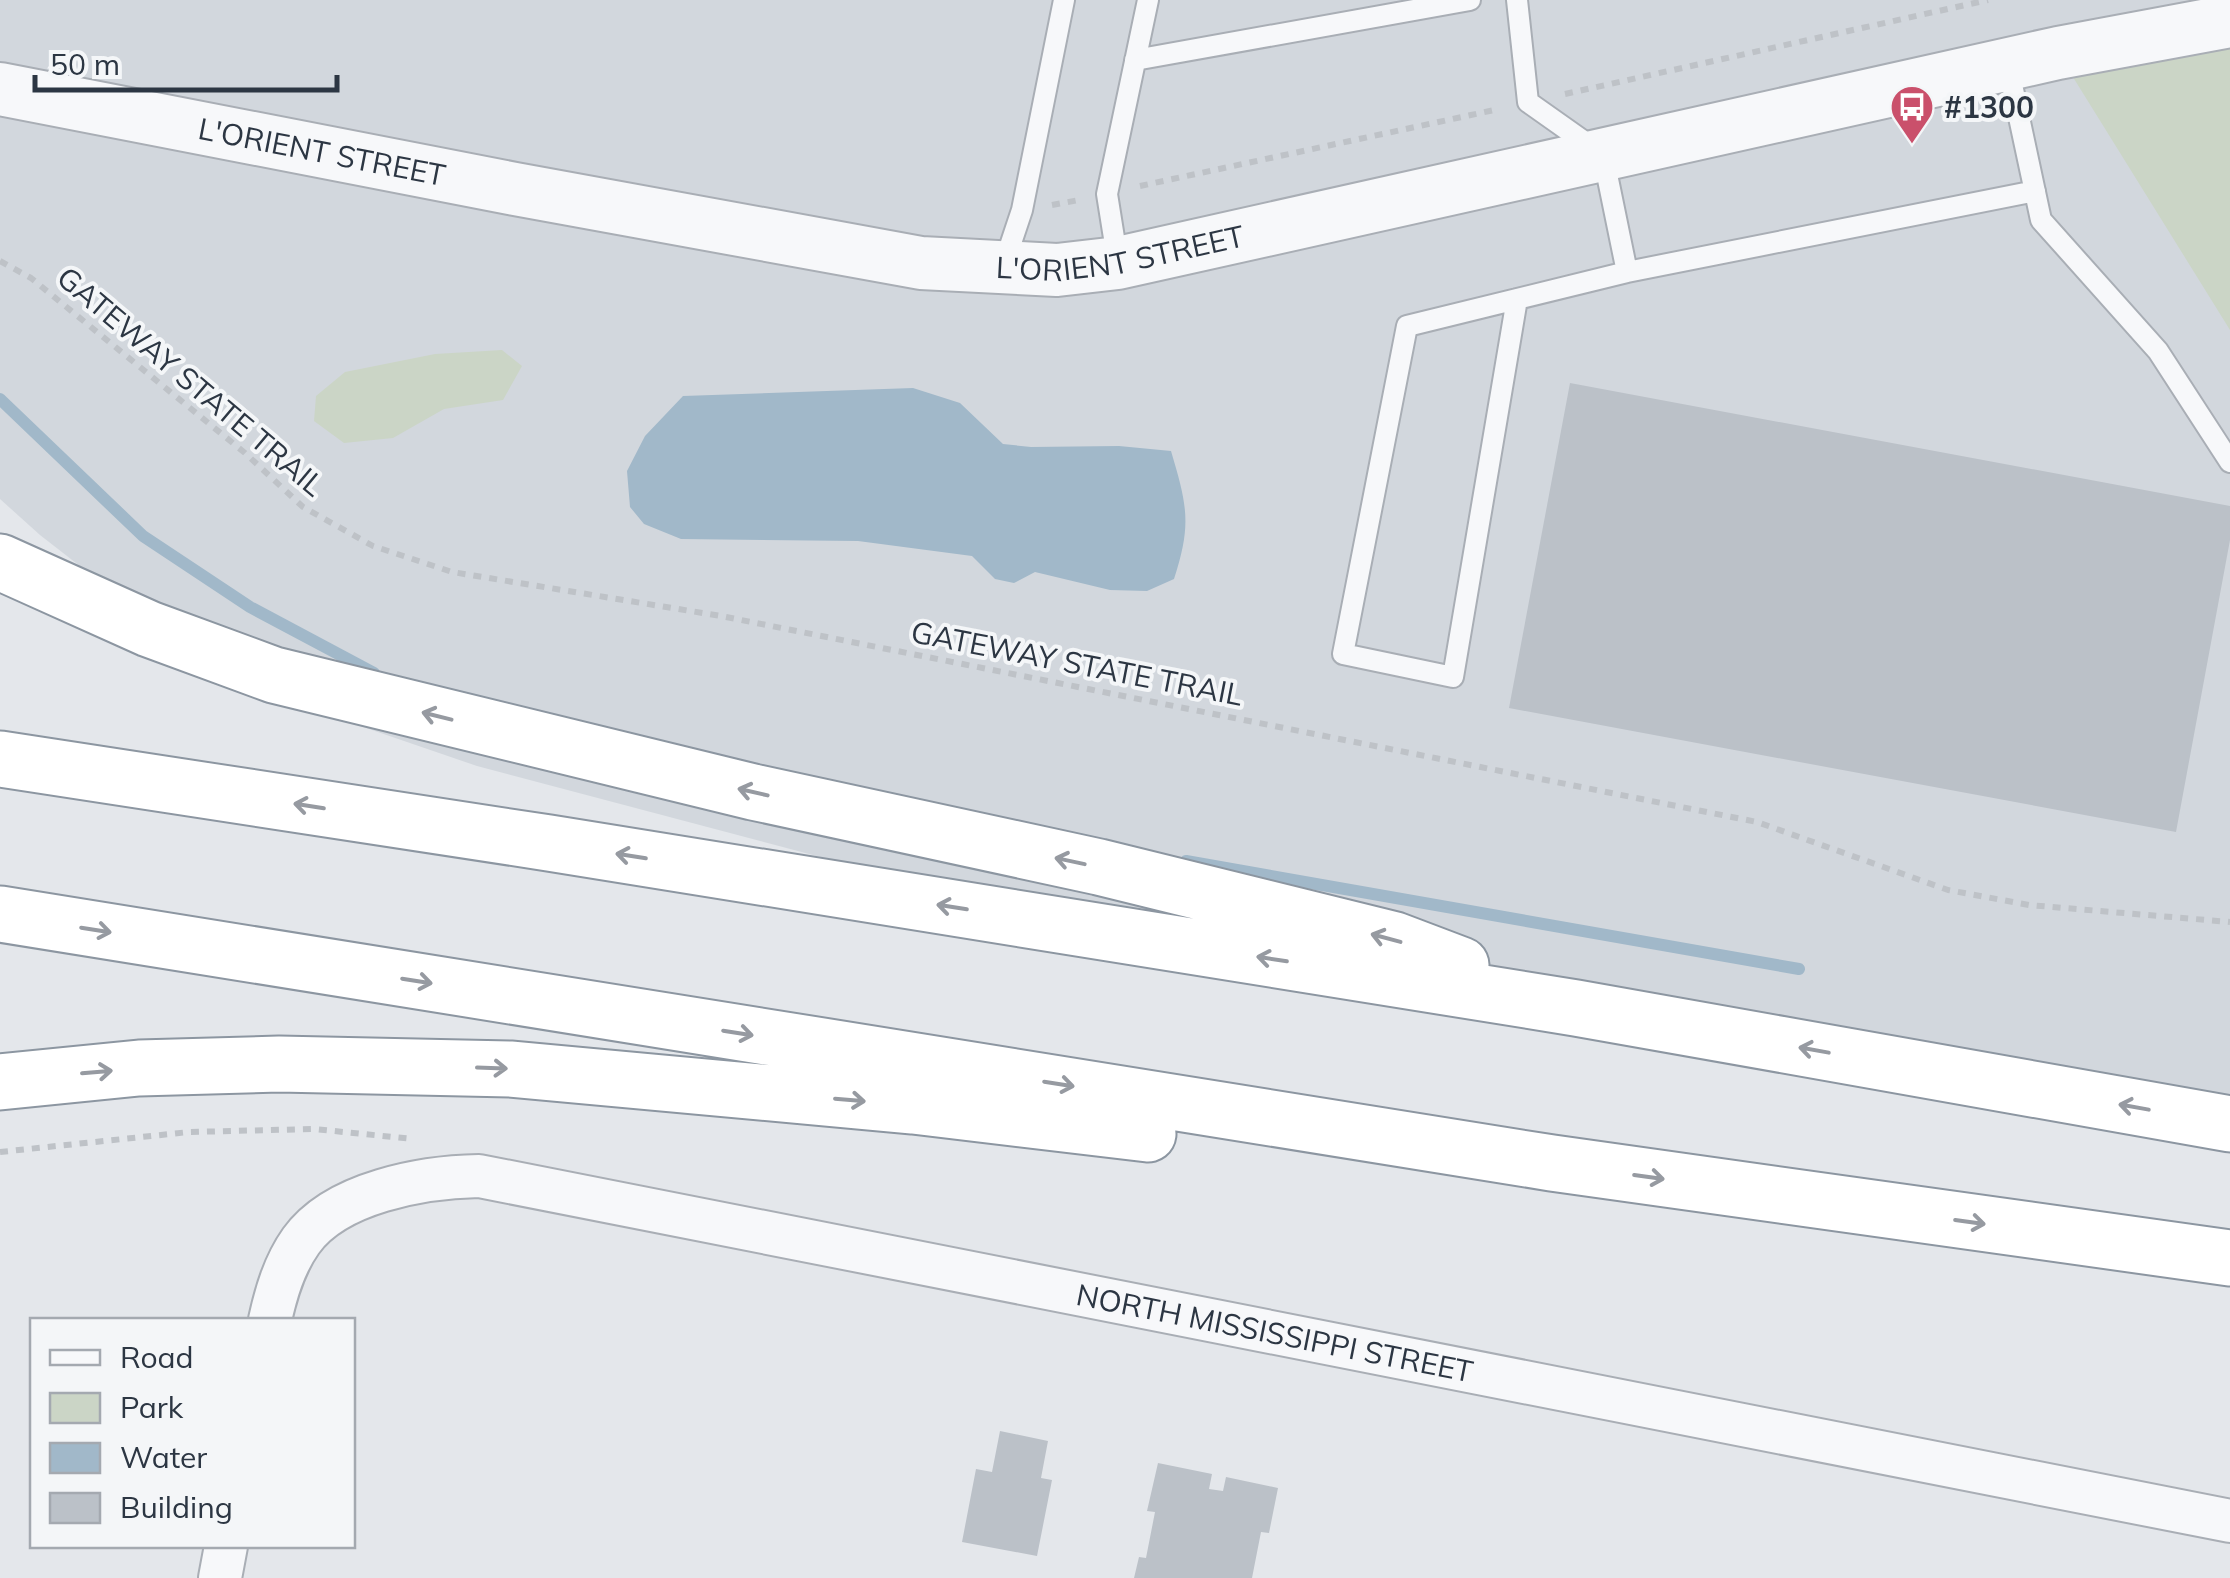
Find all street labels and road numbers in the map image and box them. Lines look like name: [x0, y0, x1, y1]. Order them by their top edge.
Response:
street label: L'ORIENT STREET: [195, 109, 449, 194]
street label: L'ORIENT STREET: [995, 216, 1248, 289]
street label: GATEWAY STATE TRAIL: [50, 258, 332, 504]
street label: GATEWAY STATE TRAIL: [908, 612, 1246, 714]
street label: NORTH MISSISSIPPI STREET: [1073, 1275, 1476, 1390]

